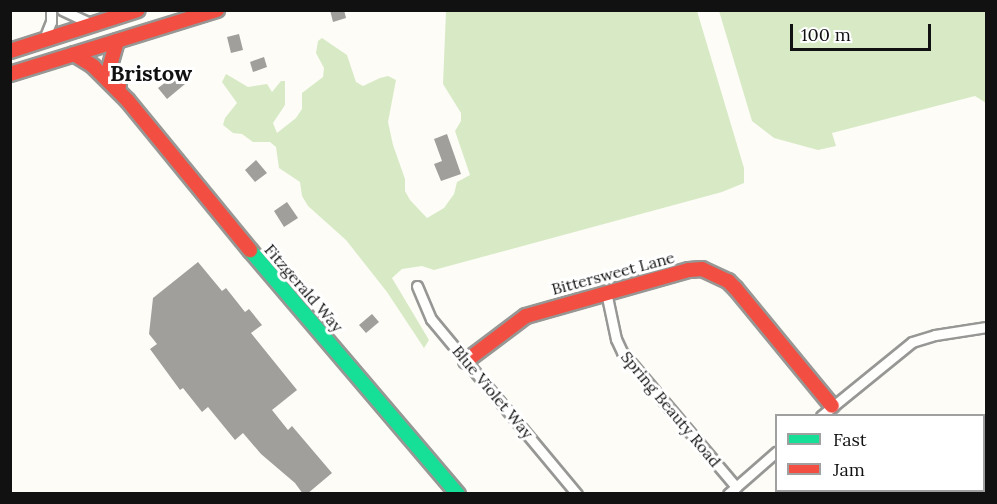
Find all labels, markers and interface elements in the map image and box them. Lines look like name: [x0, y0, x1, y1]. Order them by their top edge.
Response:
scale bar: [793, 12, 934, 50]
text: 100 m: [801, 23, 851, 46]
district label: Bristow: [110, 61, 192, 87]
street label: Fitzgerald Way: [261, 240, 347, 336]
street label: Bittersweet Lane: [549, 247, 677, 299]
street label: Blue Violet Way: [448, 341, 538, 443]
street label: Spring Beauty Road: [617, 347, 725, 471]
legend: [775, 414, 985, 492]
text: Fast: [833, 428, 867, 451]
text: Jam: [833, 458, 865, 481]

